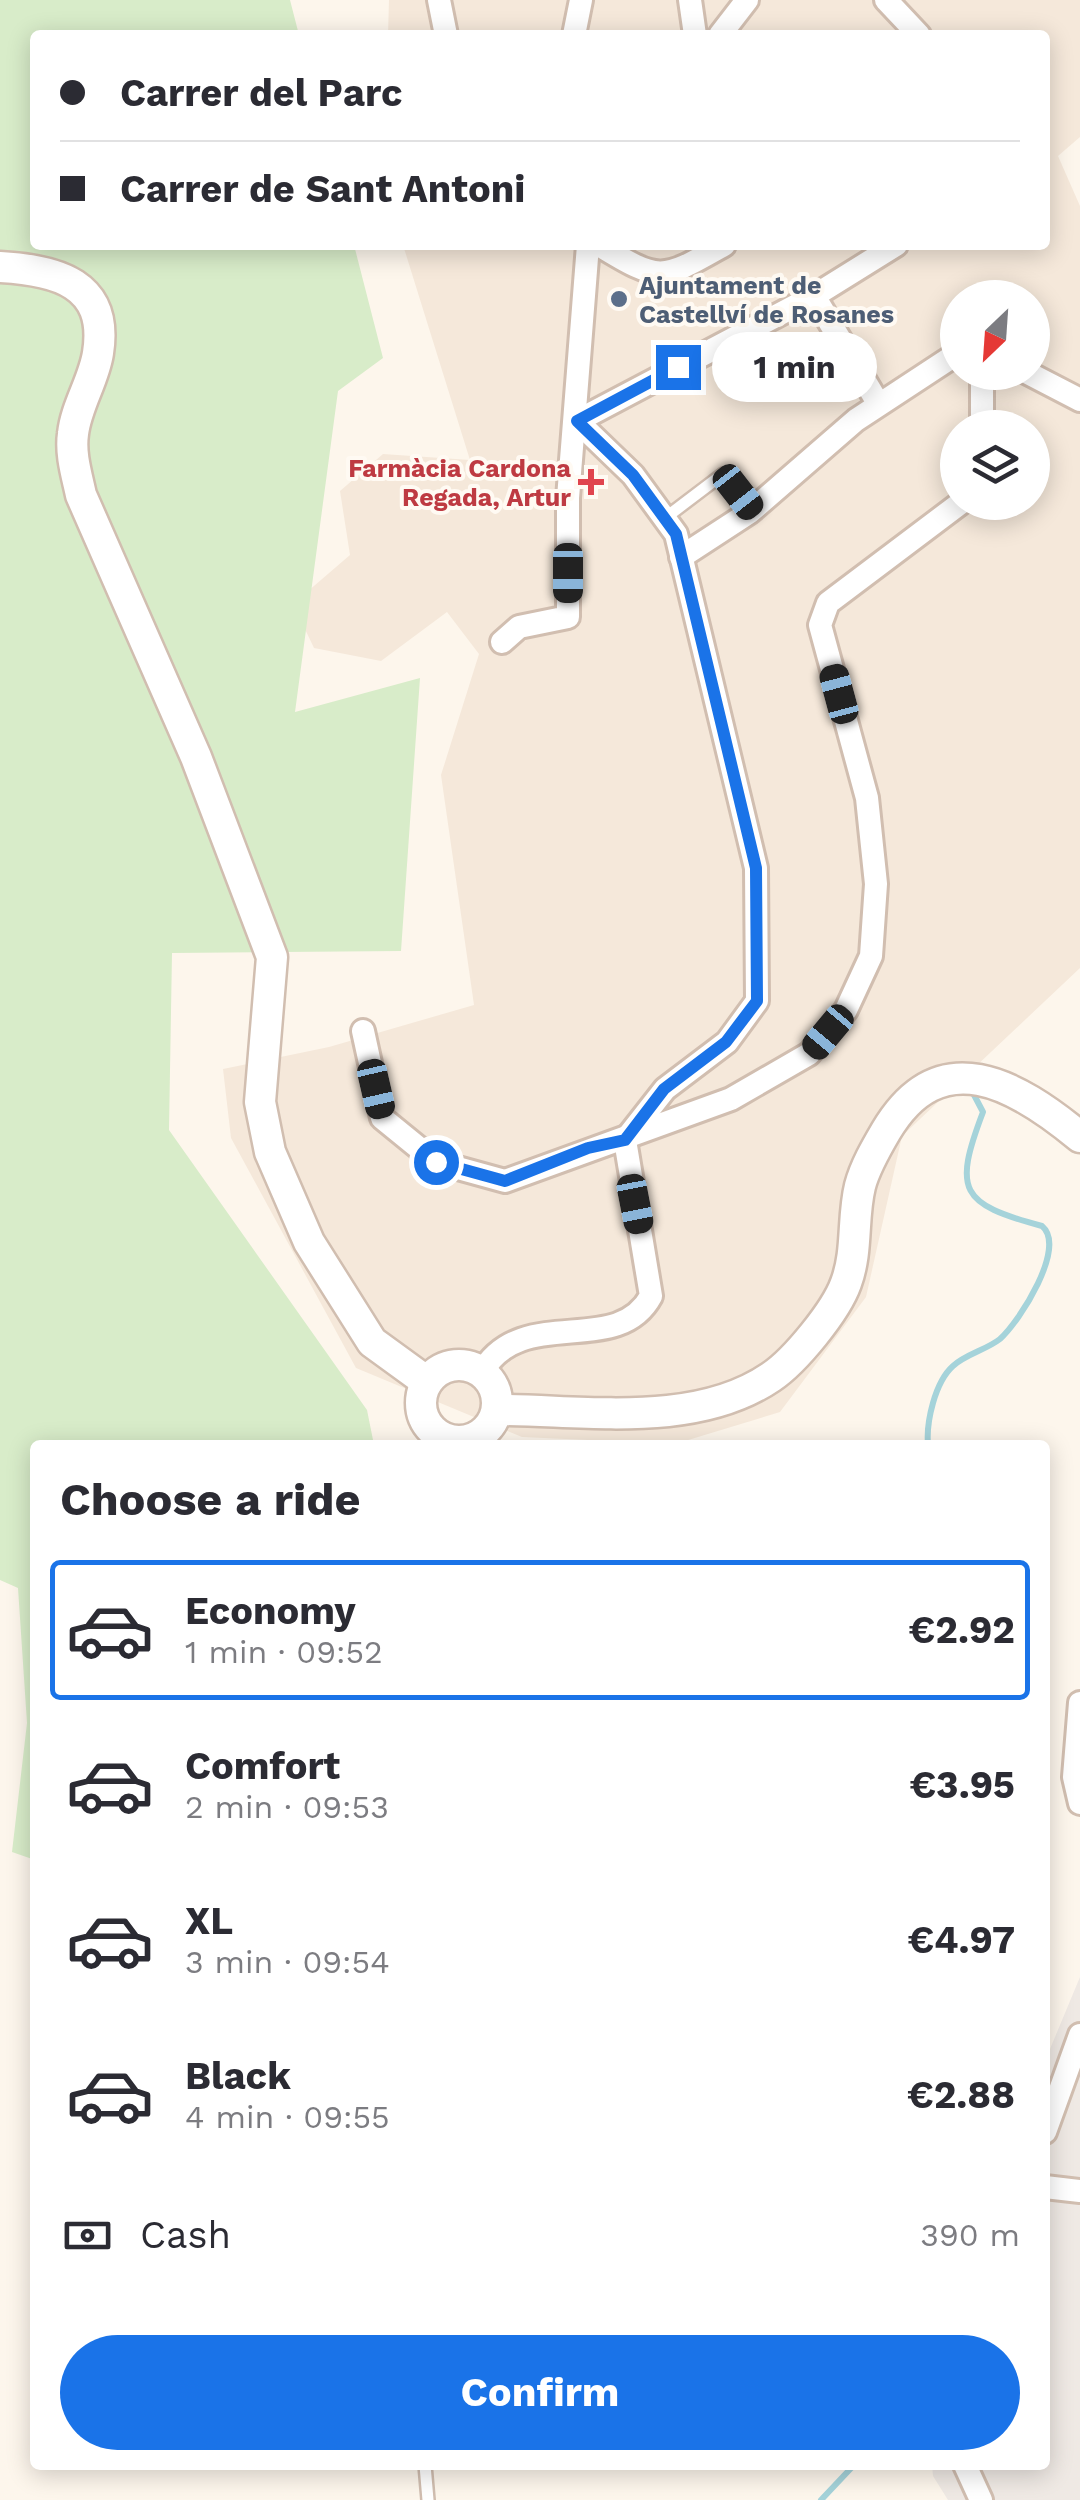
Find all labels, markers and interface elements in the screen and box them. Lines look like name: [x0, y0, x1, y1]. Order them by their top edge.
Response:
text: Carrer del Parc: [120, 71, 403, 115]
text: Carrer de Sant Antoni: [120, 167, 525, 211]
place label: Ajuntament de Castellví de Rosanes: [639, 271, 894, 329]
north arrow: [940, 280, 1050, 390]
map controls: [940, 280, 1050, 520]
marker: Ajuntament de Castellví de Rosanes: [608, 288, 630, 310]
callout: 1 min: [713, 332, 878, 402]
route end: [656, 345, 701, 390]
text: 1 min: [753, 348, 836, 386]
button: layers: [940, 410, 1050, 520]
place label: Farmàcia Cardona Regada, Artur: [348, 454, 572, 512]
car: [708, 459, 768, 525]
marker: Farmàcia Cardona Regada, Artur: [580, 471, 602, 493]
car: [553, 543, 583, 603]
car: [817, 661, 861, 727]
car: [797, 999, 859, 1065]
car: [355, 1056, 397, 1122]
route start: [414, 1140, 459, 1185]
car: [615, 1172, 655, 1236]
text: Choose a ride: [60, 1473, 360, 1526]
icon: car: [65, 1585, 155, 1675]
text: Economy: [185, 1589, 356, 1633]
text: €2.92: [909, 1608, 1015, 1652]
text: 1 min · 09:52: [185, 1633, 383, 1671]
icon: car: [65, 1740, 155, 1830]
text: Comfort: [185, 1744, 340, 1788]
text: €3.95: [909, 1763, 1015, 1807]
text: 2 min · 09:53: [185, 1788, 389, 1826]
icon: car: [65, 1895, 155, 1985]
text: XL: [185, 1899, 233, 1943]
text: €4.97: [907, 1918, 1015, 1962]
text: 3 min · 09:54: [185, 1943, 390, 1981]
icon: car: [65, 2050, 155, 2140]
text: Black: [185, 2054, 291, 2098]
text: €2.88: [907, 2073, 1015, 2117]
text: 4 min · 09:55: [185, 2098, 390, 2136]
icon: cash: [60, 2208, 115, 2263]
text: Cash: [140, 2213, 231, 2257]
text: 390 m: [920, 2216, 1020, 2254]
button: Confirm: [60, 2335, 1020, 2450]

